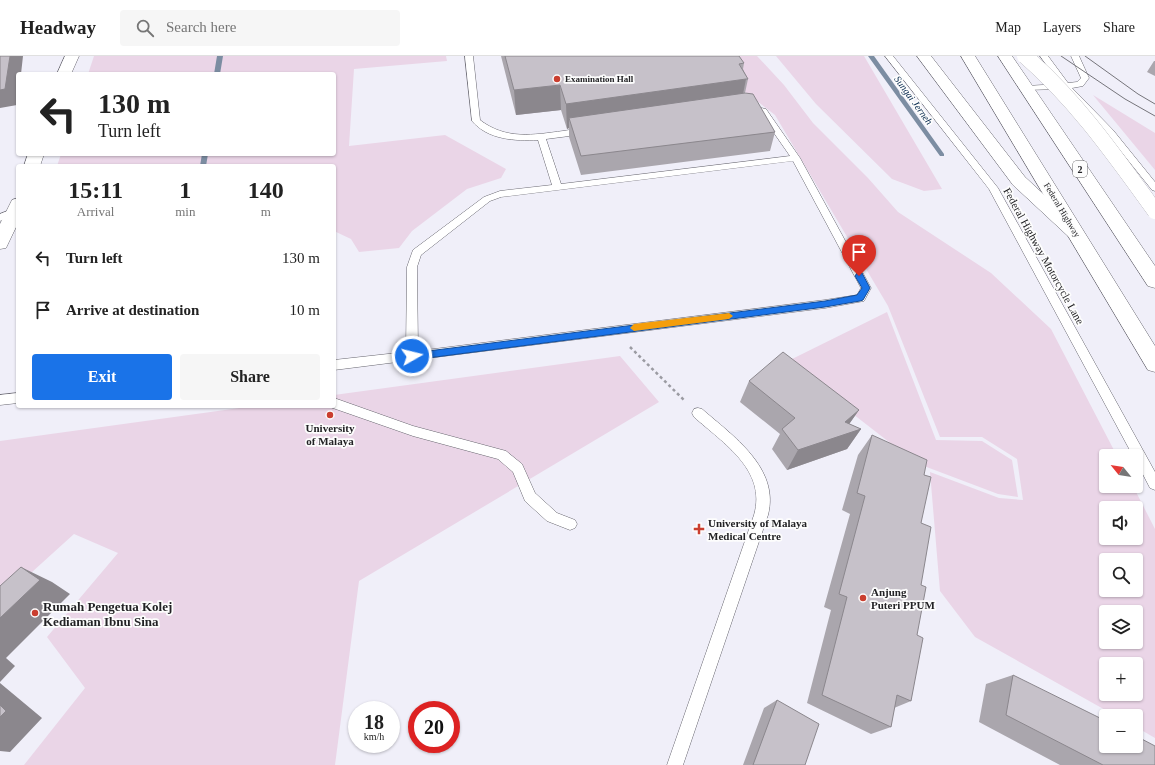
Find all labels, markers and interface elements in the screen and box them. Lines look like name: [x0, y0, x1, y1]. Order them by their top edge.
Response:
search box: [120, 10, 400, 46]
text: Headway: [20, 17, 96, 38]
icon: search: [134, 17, 156, 39]
text: Search here: [166, 19, 236, 35]
text: Map: [995, 20, 1021, 35]
text: Layers: [1043, 20, 1081, 35]
text: Share: [1103, 20, 1135, 35]
marker: Examination Hall: [552, 74, 562, 84]
place label: Examination Hall: [565, 74, 634, 84]
water label: Sungai Jerneh: [892, 74, 935, 127]
icon: left: [32, 88, 84, 140]
text: 130 m: [98, 88, 170, 119]
text: Turn left: [98, 121, 161, 141]
road number: 2: [1073, 161, 1087, 177]
text: 15:11: [68, 177, 123, 203]
text: 1: [179, 177, 191, 203]
text: 140: [248, 177, 284, 203]
street label: Federal Highway: [1042, 181, 1083, 240]
street label: Federal Highway Motorcycle Lane: [1001, 186, 1087, 326]
text: Arrival: [77, 204, 114, 219]
text: min: [175, 204, 195, 219]
text: m: [261, 204, 271, 219]
pin: [842, 235, 876, 276]
icon: arrive: [848, 241, 870, 263]
icon: left: [32, 247, 54, 269]
text: Turn left: [66, 250, 123, 266]
text: 130 m: [282, 250, 320, 266]
icon: arrive: [32, 299, 54, 321]
text: Arrive at destination: [66, 302, 199, 318]
text: 10 m: [290, 302, 320, 318]
position arrow: [391, 335, 433, 377]
button: Exit: [32, 354, 172, 400]
button: Share: [180, 354, 320, 400]
marker: University of Malaya: [325, 410, 335, 420]
place label: University of Malaya: [306, 422, 355, 447]
north arrow: [1099, 449, 1143, 493]
map controls: [1099, 449, 1143, 753]
button: sound: [1099, 501, 1143, 545]
place label: University of Malaya Medical Centre: [708, 517, 807, 542]
marker: University of Malaya Medical Centre: [693, 523, 705, 535]
button: search: [1099, 553, 1143, 597]
place label: Anjung Puteri PPUM: [871, 586, 935, 611]
marker: Anjung Puteri PPUM: [858, 593, 868, 603]
place label: Rumah Pengetua Kolej Kediaman Ibnu Sina: [43, 599, 172, 629]
button: layers: [1099, 605, 1143, 649]
marker: Rumah Pengetua Kolej Kediaman Ibnu Sina: [30, 608, 40, 618]
button: +: [1099, 657, 1143, 701]
speed limit sign: 20: [408, 701, 460, 753]
button: −: [1099, 709, 1143, 753]
text: 18: [364, 711, 384, 733]
text: km/h: [364, 731, 384, 742]

